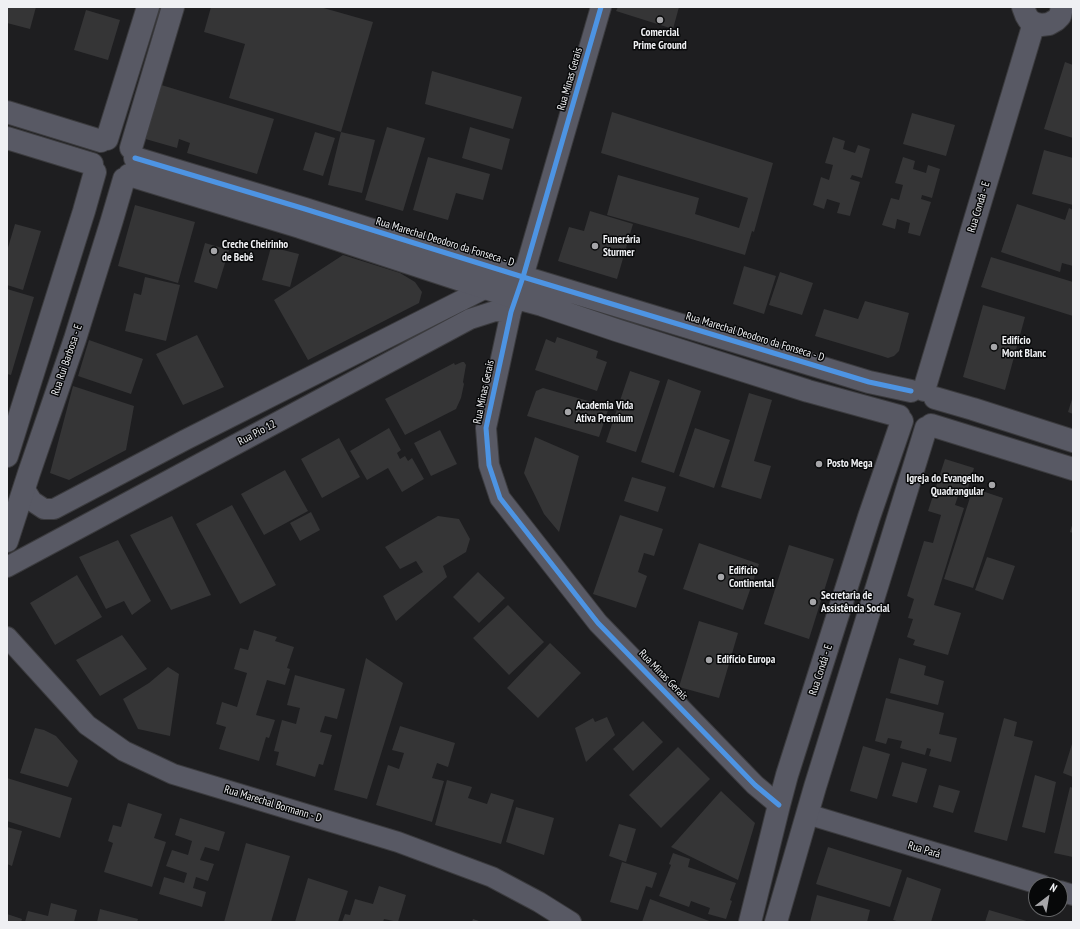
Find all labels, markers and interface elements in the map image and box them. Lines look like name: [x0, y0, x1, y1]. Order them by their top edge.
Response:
marker: Comercial Prime Ground: [655, 15, 665, 25]
place label: Comercial Prime Ground: [633, 26, 687, 52]
street label: Rua Minas Gerais: [555, 46, 585, 112]
street label: Rua Condá - E: [965, 180, 993, 234]
street label: Rua Marechal Deodoro da Fonseca - D: [374, 215, 516, 269]
place label: Funerária Sturmer: [603, 233, 640, 259]
place label: Creche Cheirinho de Bebê: [222, 238, 288, 264]
marker: Funerária Sturmer: [590, 241, 600, 251]
marker: Creche Cheirinho de Bebê: [209, 246, 219, 256]
street label: Rua Marechal Deodoro da Fonseca - D: [684, 310, 826, 364]
street label: Rua Rui Barbosa - E: [49, 323, 85, 397]
place label: Edifício Mont Blanc: [1002, 334, 1046, 360]
marker: Edifício Mont Blanc: [989, 342, 999, 352]
street label: Rua Minas Gerais: [471, 359, 497, 425]
place label: Academia Vida Ativa Premium: [576, 399, 633, 425]
marker: Academia Vida Ativa Premium: [563, 407, 573, 417]
street label: Rua Pio 12: [236, 418, 278, 448]
place label: Posto Mega: [827, 457, 872, 471]
marker: Posto Mega: [814, 459, 824, 469]
place label: Igreja do Evangelho Quadrangular: [907, 472, 984, 498]
marker: Igreja do Evangelho Quadrangular: [987, 480, 997, 490]
place label: Edifício Continental: [729, 564, 774, 590]
marker: Edifício Continental: [716, 572, 726, 582]
place label: Secretaria de Assistência Social: [821, 589, 890, 615]
marker: Secretaria de Assistência Social: [808, 597, 818, 607]
street label: Rua Condá - E: [807, 643, 835, 697]
street label: Rua Minas Gerais: [636, 647, 690, 703]
place label: Edifício Europa: [717, 653, 775, 667]
marker: Edifício Europa: [704, 655, 714, 665]
street label: Rua Marechal Bormann - D: [223, 783, 323, 825]
street label: Rua Pará: [906, 839, 942, 861]
north arrow: [1028, 877, 1068, 917]
text: N: [1048, 880, 1060, 895]

